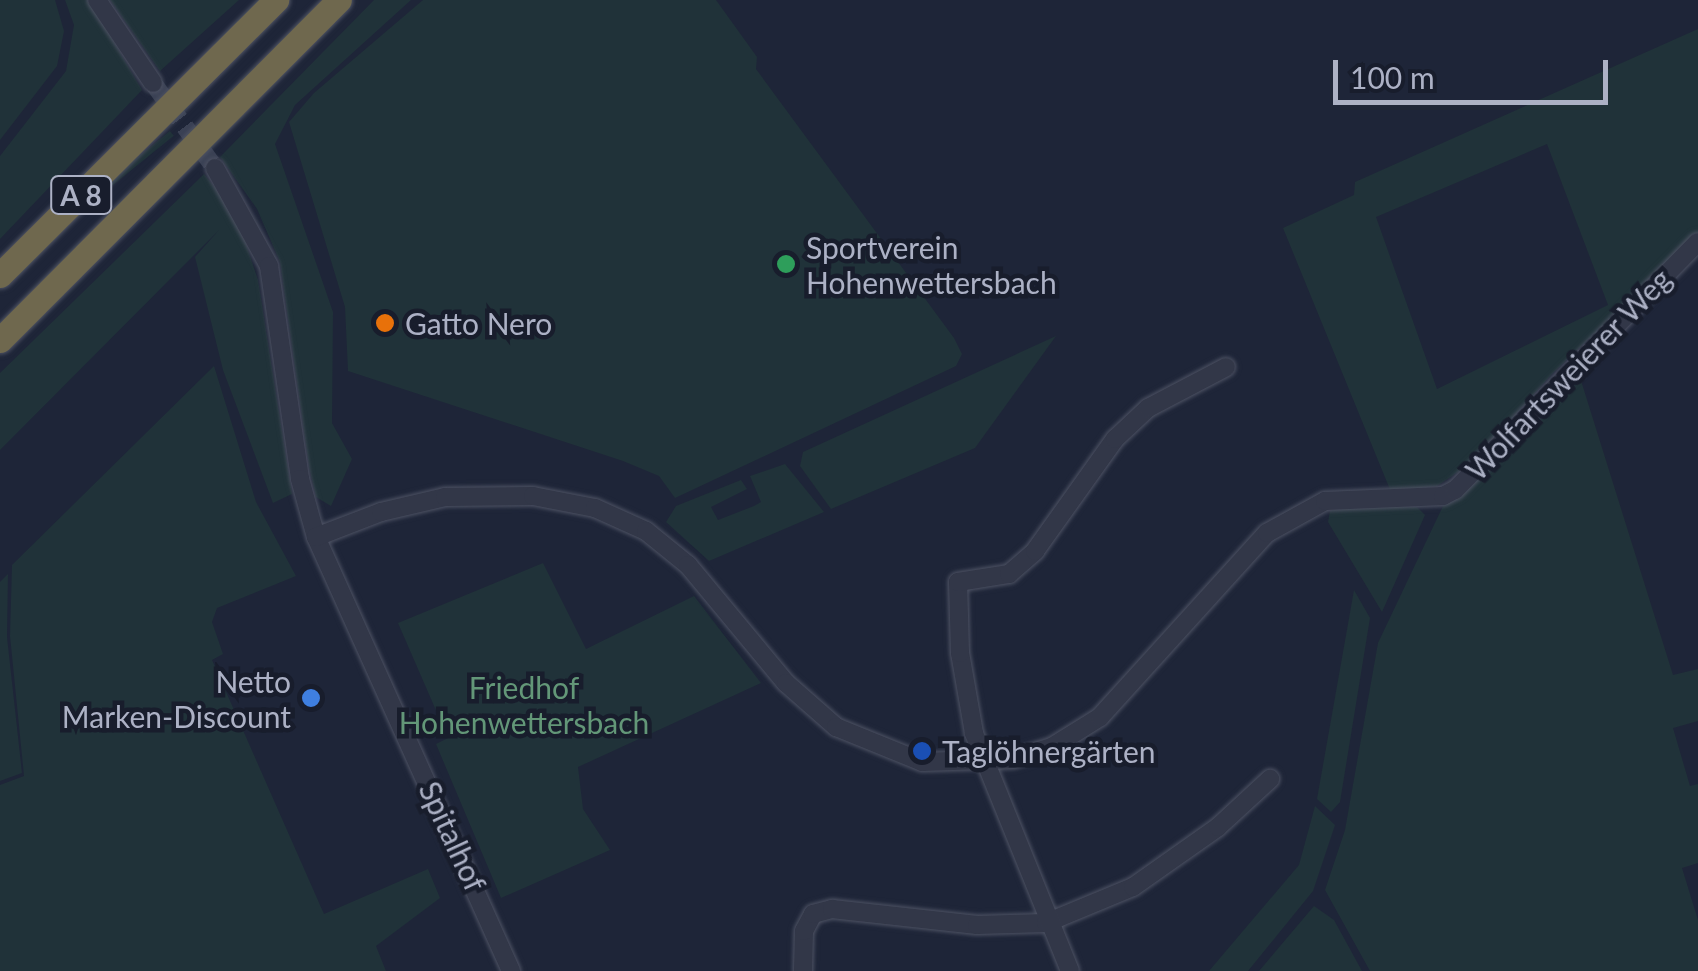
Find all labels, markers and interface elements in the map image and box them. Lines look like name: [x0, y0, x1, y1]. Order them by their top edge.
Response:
scale bar: [1338, 40, 1613, 102]
text: 100 m: [1350, 59, 1435, 95]
road number: A 8: [48, 172, 114, 218]
place label: Sportverein Hohenwettersbach: [806, 229, 1057, 300]
marker: Sportverein Hohenwettersbach: [775, 253, 797, 275]
street label: Wolfartsweierer Weg: [1457, 260, 1679, 488]
place label: Gatto Nero: [405, 305, 552, 341]
marker: Gatto Nero: [374, 312, 396, 334]
place label: Netto Marken-Discount: [62, 663, 291, 734]
park label: Friedhof Hohenwettersbach: [399, 669, 649, 740]
marker: Netto Marken-Discount: [300, 687, 322, 709]
place label: Taglöhnergärten: [942, 733, 1155, 769]
marker: Taglöhnergärten: [911, 740, 933, 762]
street label: Spitalhof: [412, 776, 494, 896]

